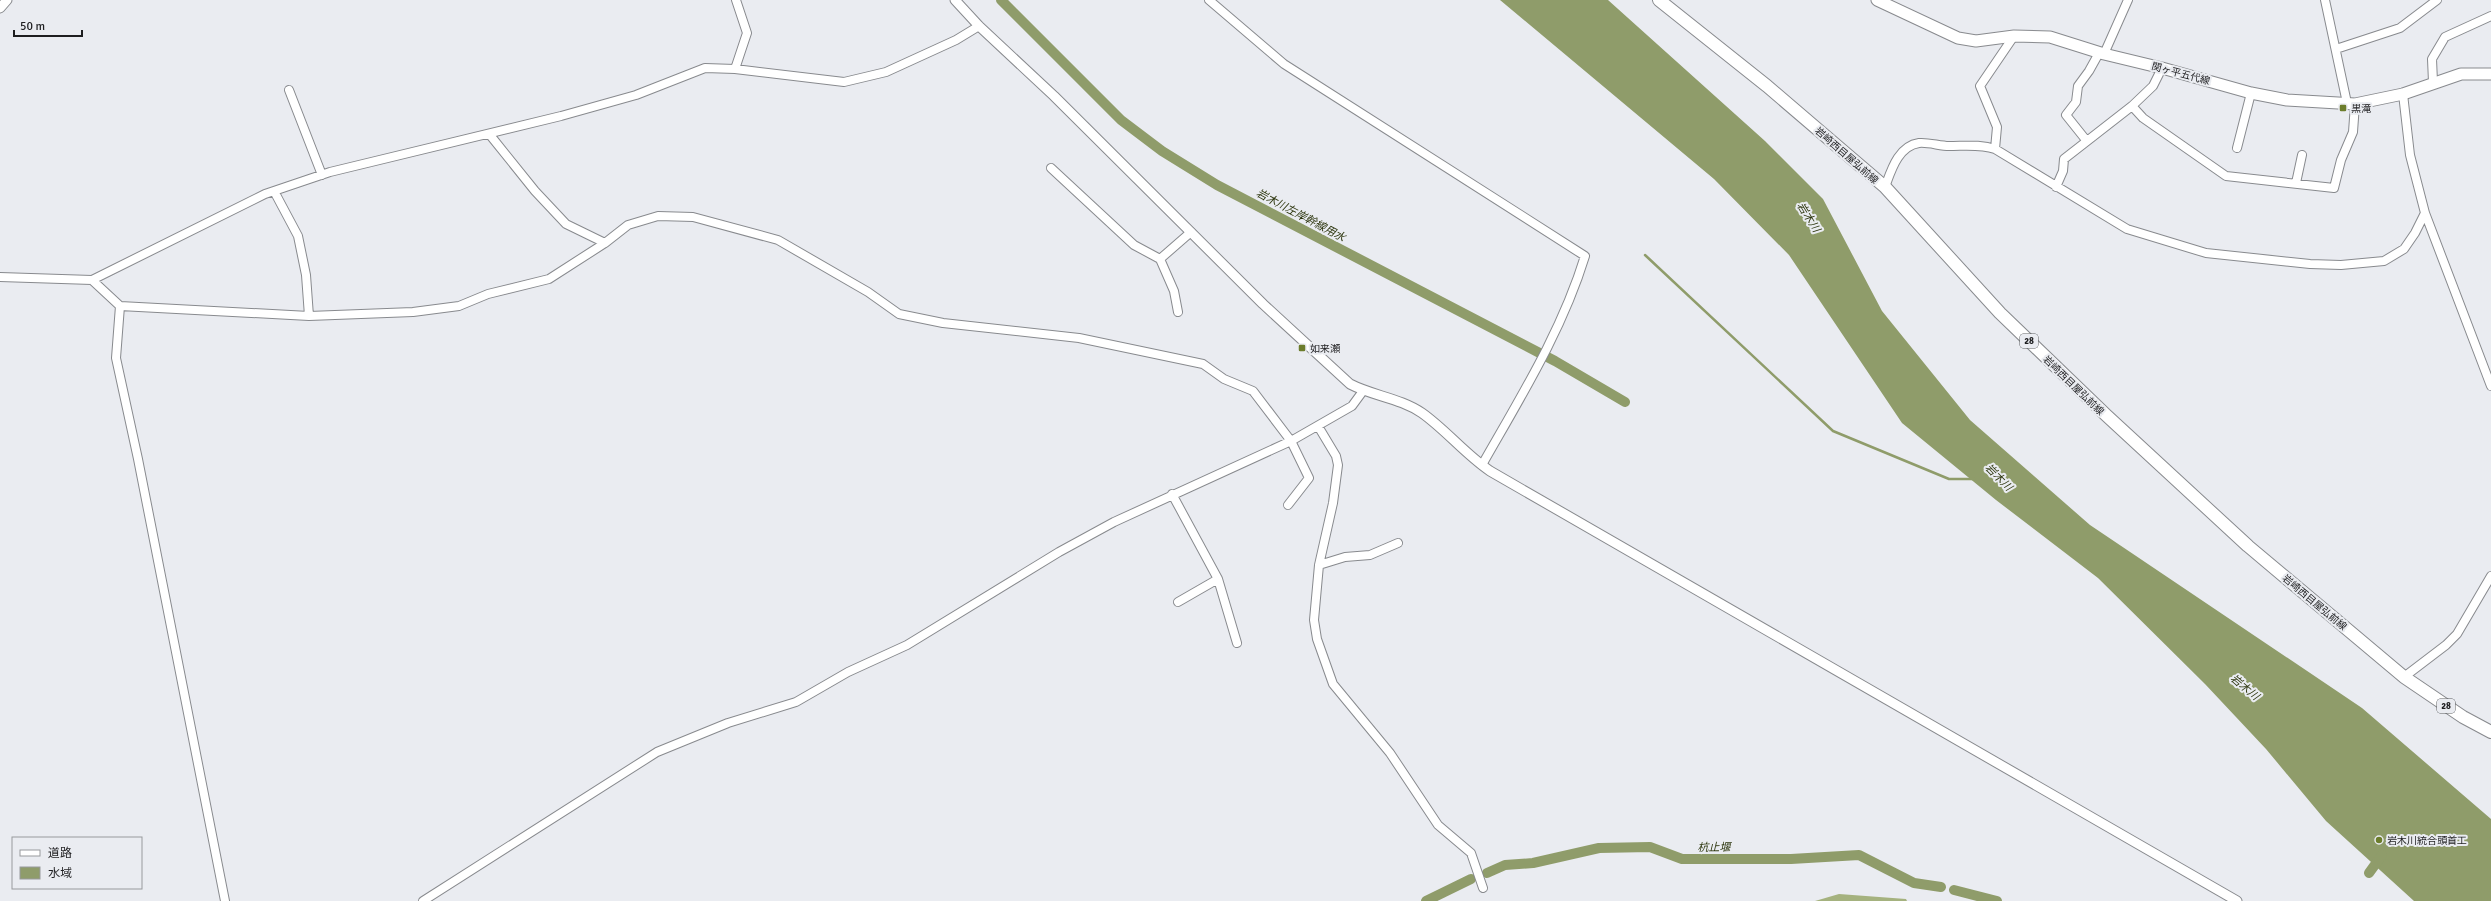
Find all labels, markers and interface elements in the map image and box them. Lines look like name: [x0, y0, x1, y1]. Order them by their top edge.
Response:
scale bar: [14, 12, 82, 38]
text: 50 m: [20, 19, 45, 34]
street label: 関ヶ平五代線: [2150, 60, 2211, 88]
marker: 黒滝: [2338, 103, 2348, 113]
place label: 黒滝: [2351, 103, 2371, 115]
street label: 岩崎西目屋弘前線: [1812, 125, 1880, 187]
water label: 岩木川左岸幹線用水: [1254, 186, 1348, 245]
water label: 岩木川: [1794, 200, 1823, 236]
road number: 28: [2020, 334, 2038, 348]
marker: 如来瀬: [1297, 343, 1307, 353]
place label: 如来瀬: [1310, 343, 1341, 355]
street label: 岩崎西目屋弘前線: [2040, 354, 2106, 418]
water label: 岩木川: [1982, 461, 2016, 494]
street label: 岩崎西目屋弘前線: [2280, 572, 2349, 633]
water label: 岩木川: [2228, 672, 2262, 704]
road number: 28: [2437, 699, 2455, 713]
marker: 岩木川統合頭首工: [2374, 835, 2384, 845]
place label: 岩木川統合頭首工: [2387, 835, 2467, 847]
legend: [12, 837, 142, 889]
water label: 杭止堰: [1697, 841, 1733, 854]
text: 道路: [48, 846, 72, 861]
text: 水域: [48, 866, 72, 881]

